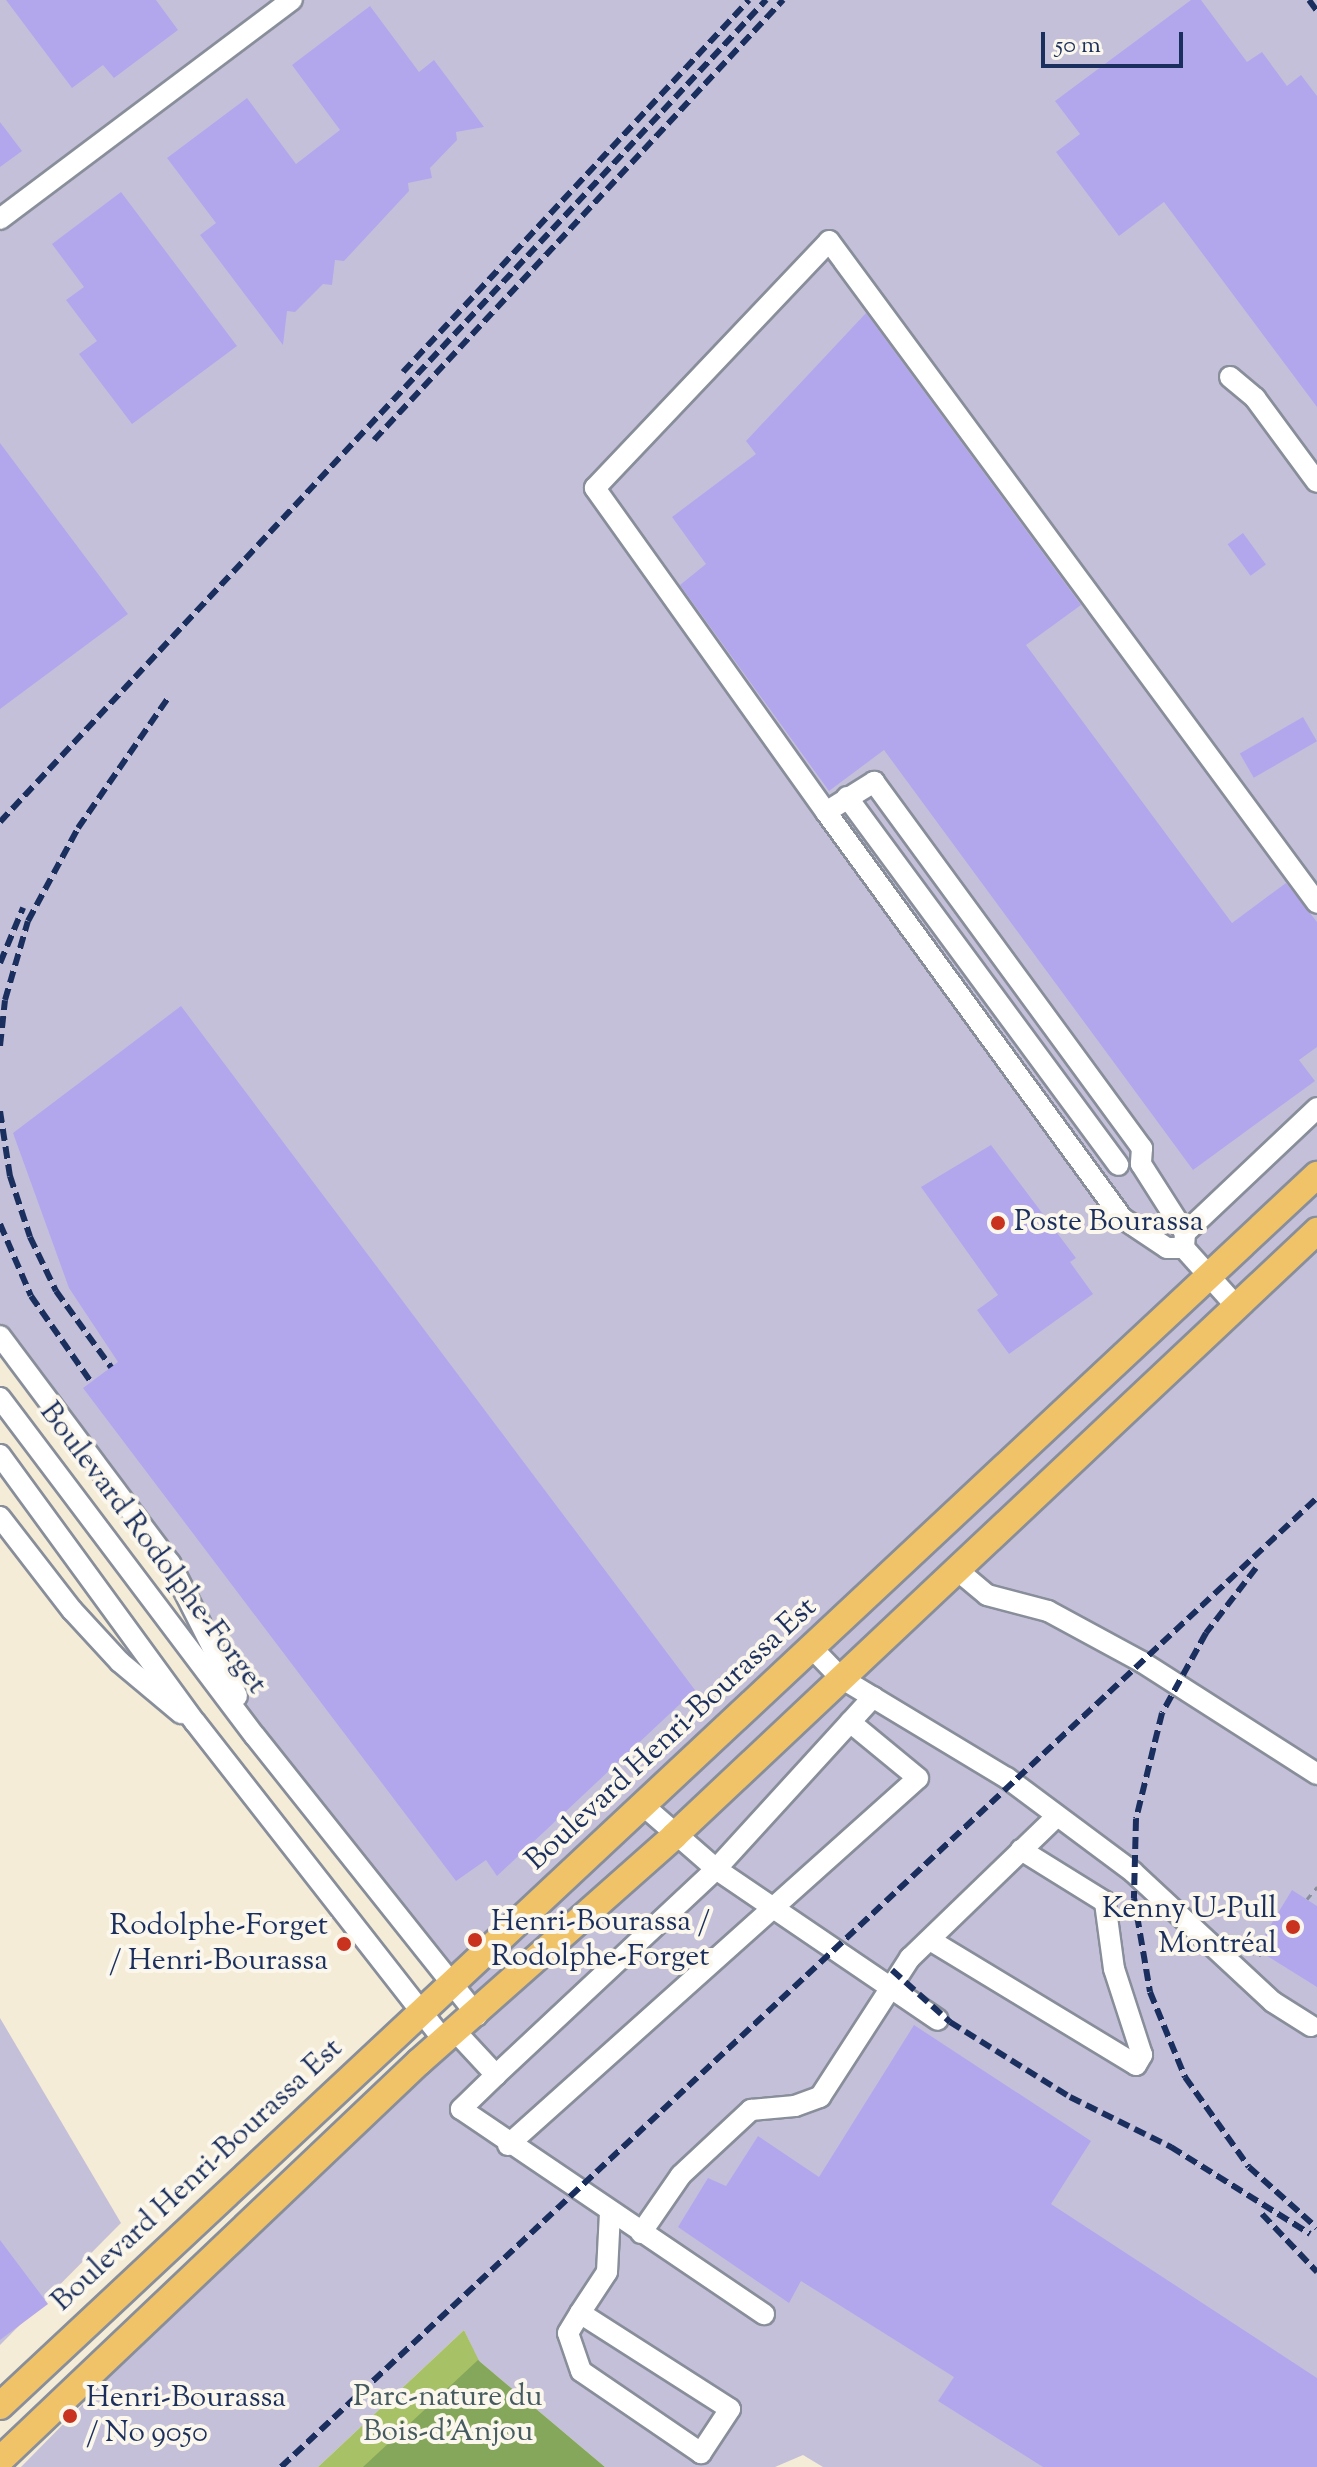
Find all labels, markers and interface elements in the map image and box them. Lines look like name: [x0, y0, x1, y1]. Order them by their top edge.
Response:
scale bar: [1045, 16, 1187, 66]
text: 50 m: [1055, 29, 1101, 63]
place label: Poste Bourassa: [1014, 1205, 1204, 1241]
marker: Poste Bourassa: [989, 1214, 1007, 1232]
street label: Boulevard Rodolphe-Forget: [30, 1396, 274, 1702]
street label: Boulevard Henri-Bourassa Est: [519, 1591, 825, 1879]
place label: Kenny U-Pull Montréal: [1102, 1892, 1277, 1962]
place label: Henri-Bourassa / Rodolphe-Forget: [491, 1905, 710, 1976]
place label: Rodolphe-Forget / Henri-Bourassa: [109, 1909, 328, 1980]
marker: Kenny U-Pull Montréal: [1284, 1918, 1302, 1936]
marker: Henri-Bourassa / Rodolphe-Forget: [466, 1931, 484, 1949]
marker: Rodolphe-Forget / Henri-Bourassa: [335, 1935, 353, 1953]
street label: Boulevard Henri-Bourassa Est: [45, 2032, 351, 2320]
park label: Parc-nature du Bois-d'Anjou: [353, 2380, 543, 2450]
place label: Henri-Bourassa / No 9050: [86, 2381, 286, 2452]
marker: Henri-Bourassa / No 9050: [61, 2407, 79, 2425]

